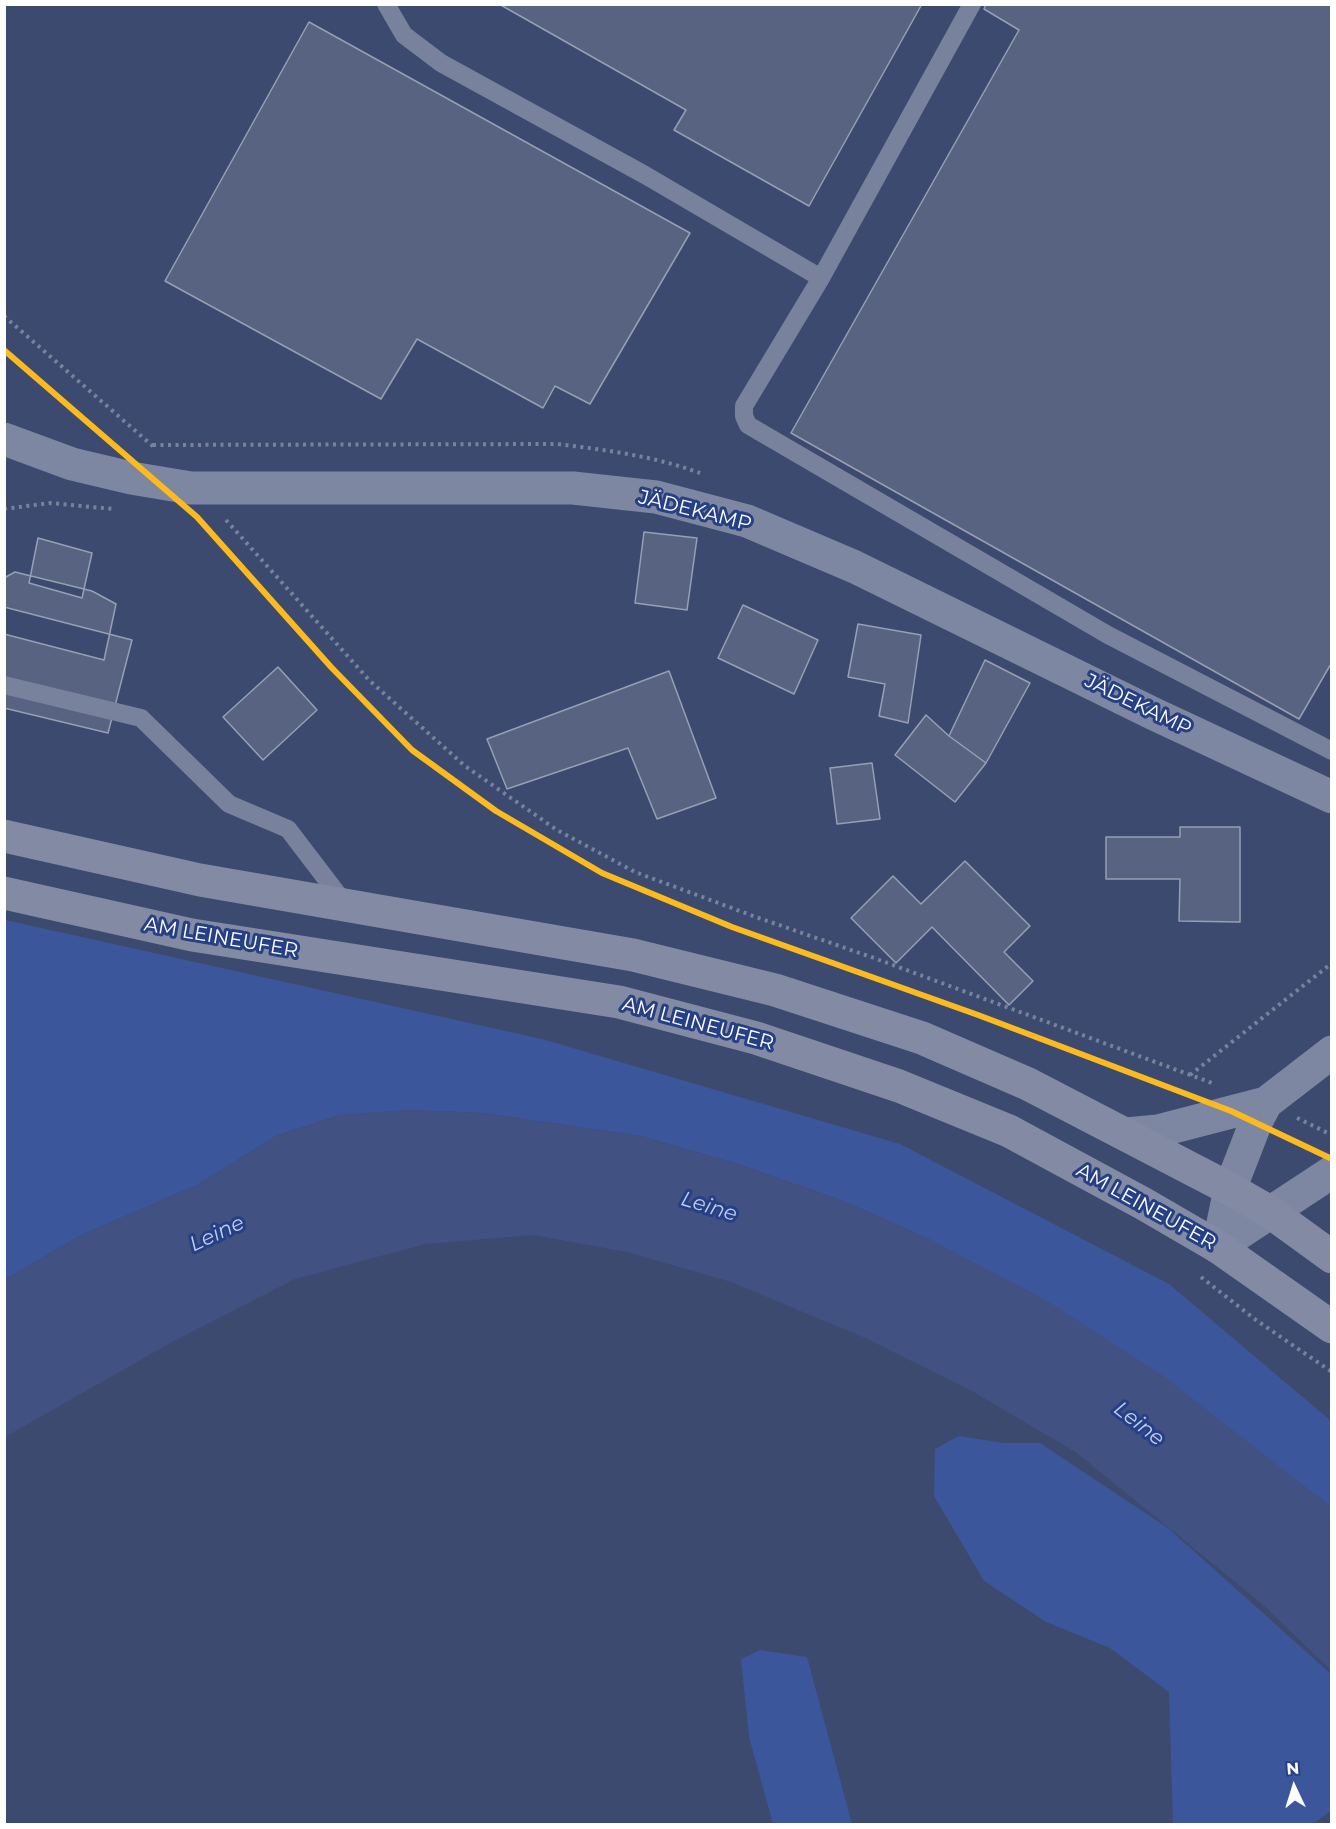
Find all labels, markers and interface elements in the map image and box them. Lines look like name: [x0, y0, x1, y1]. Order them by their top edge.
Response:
street label: JÄDEKAMP: [636, 485, 754, 537]
street label: JÄDEKAMP: [1081, 669, 1195, 741]
street label: AM LEINEUFER: [142, 913, 300, 963]
street label: AM LEINEUFER: [620, 992, 776, 1056]
street label: AM LEINEUFER: [1072, 1159, 1220, 1255]
water label: Leine: [678, 1187, 740, 1227]
water label: Leine: [186, 1210, 248, 1258]
water label: Leine: [1109, 1396, 1169, 1452]
north arrow: [1264, 1757, 1324, 1817]
text: N: [1286, 1759, 1300, 1778]

